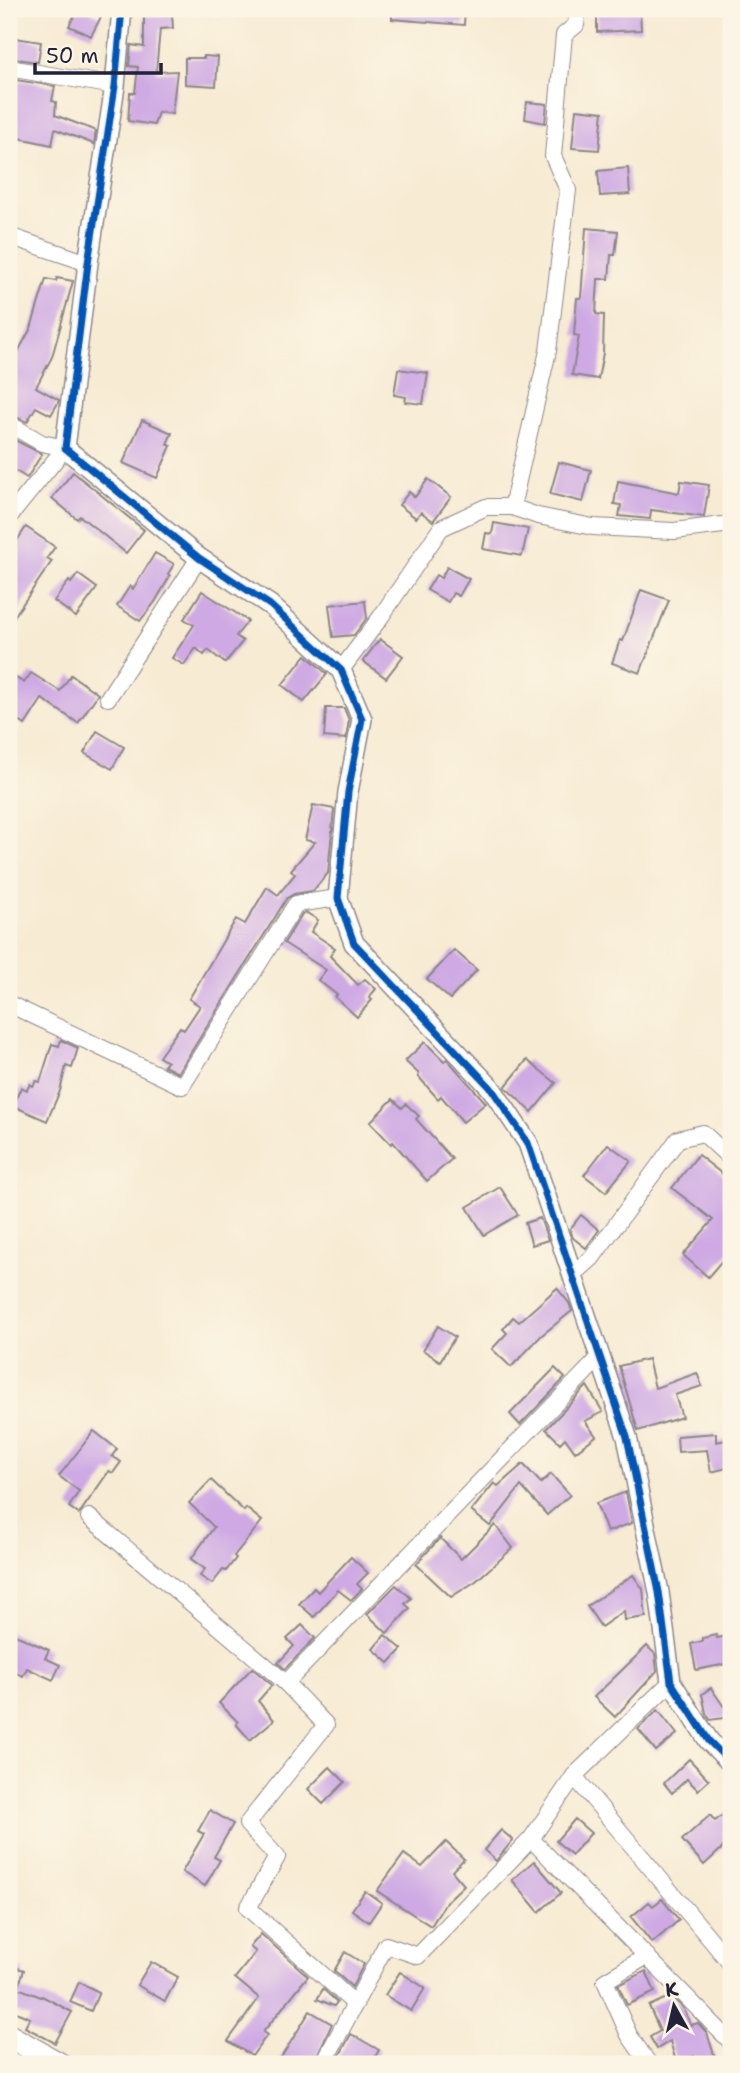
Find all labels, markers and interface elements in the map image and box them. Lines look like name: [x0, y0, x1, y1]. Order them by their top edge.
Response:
scale bar: [35, 32, 161, 76]
text: 50 m: [46, 42, 99, 70]
north arrow: [638, 1972, 708, 2042]
text: K: [664, 1976, 680, 2003]

